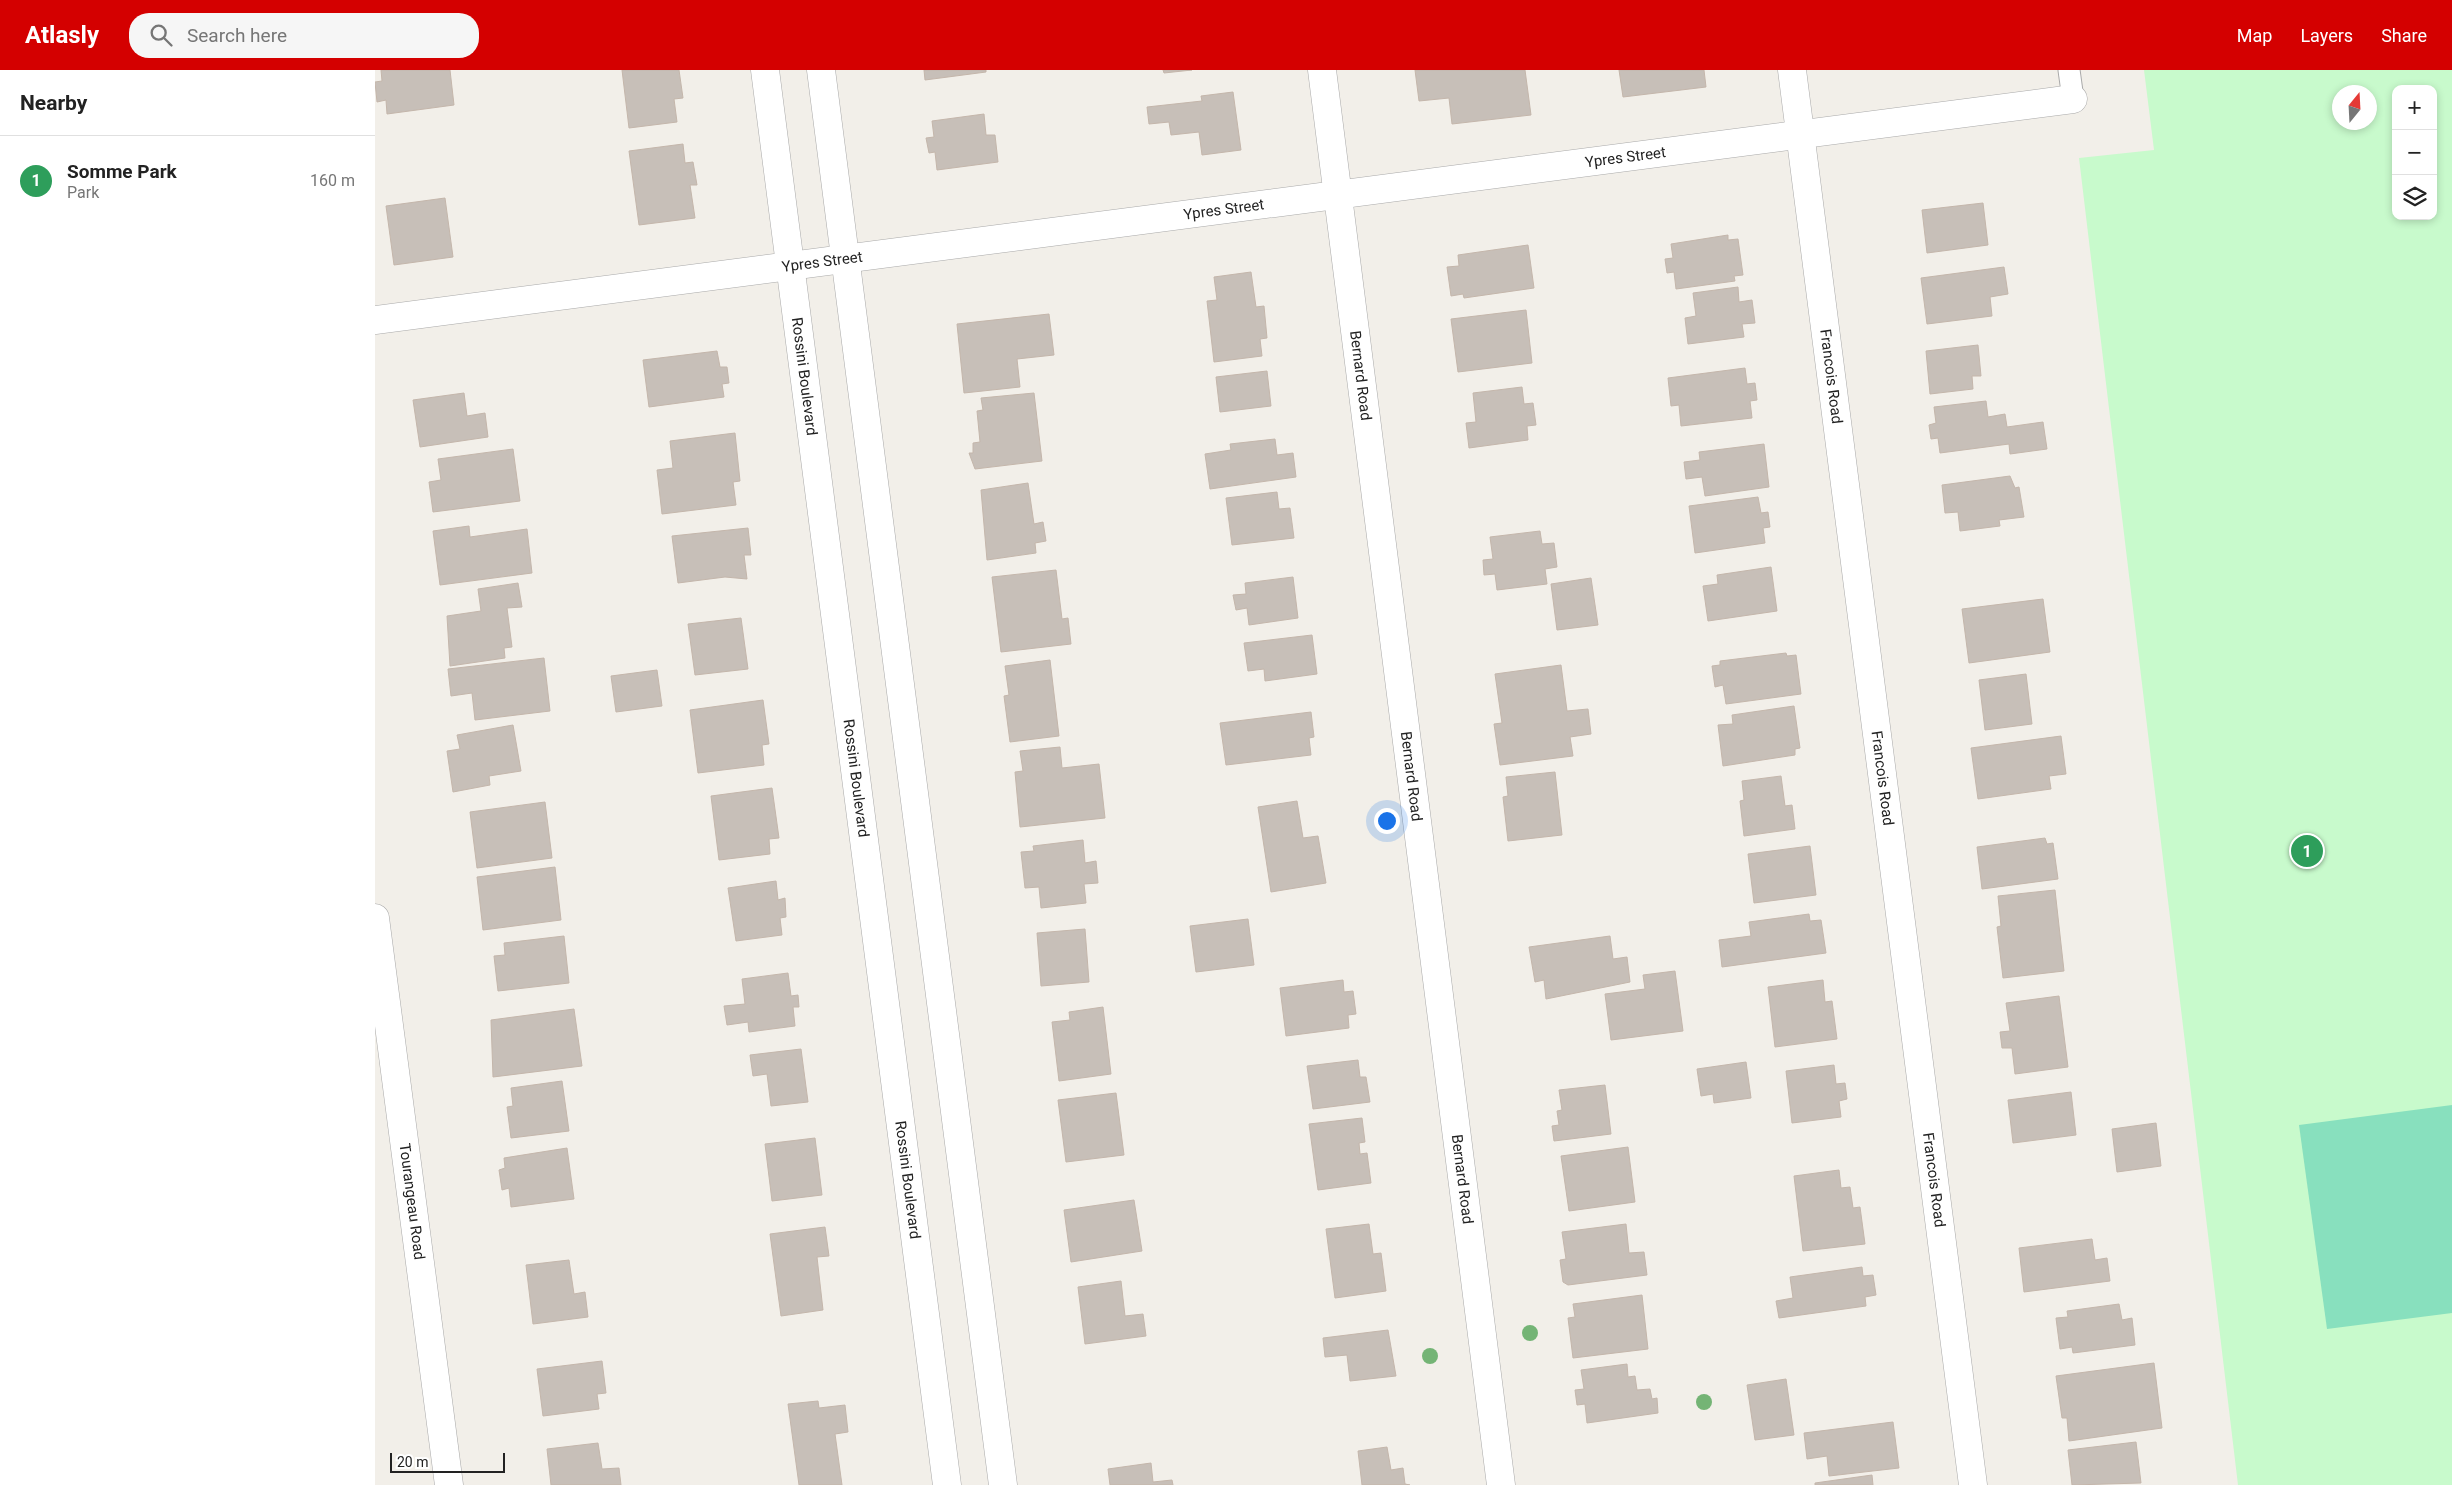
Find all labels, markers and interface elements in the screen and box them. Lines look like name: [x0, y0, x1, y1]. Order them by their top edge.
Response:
search box: [129, 13, 479, 58]
text: Atlasly: [25, 21, 99, 49]
icon: search: [147, 21, 175, 49]
text: Search here: [187, 24, 287, 47]
text: Map: [2237, 25, 2272, 46]
text: Layers: [2300, 25, 2353, 46]
text: Share: [2381, 25, 2427, 46]
north arrow: [2332, 85, 2377, 130]
map controls: [2392, 85, 2437, 220]
button: +: [2392, 85, 2437, 130]
text: Nearby: [20, 91, 87, 115]
button: −: [2392, 130, 2437, 175]
street label: Ypres Street: [1584, 143, 1667, 171]
text: Somme Park: [67, 160, 177, 183]
text: 1: [31, 171, 41, 190]
text: 160 m: [310, 171, 355, 190]
button: layers: [2392, 175, 2437, 220]
text: Park: [67, 183, 99, 202]
street label: Ypres Street: [1182, 195, 1265, 224]
street label: Ypres Street: [781, 248, 864, 276]
street label: Rossini Boulevard: [788, 316, 821, 437]
street label: Francois Road: [1816, 328, 1846, 425]
street label: Bernard Road: [1346, 330, 1375, 422]
street label: Rossini Boulevard: [840, 718, 873, 838]
street label: Bernard Road: [1397, 730, 1426, 822]
street label: Francois Road: [1868, 730, 1898, 827]
your location: [1374, 808, 1400, 834]
pin: 1: [2291, 832, 2323, 870]
street label: Rossini Boulevard: [891, 1120, 924, 1240]
street label: Francois Road: [1919, 1132, 1949, 1228]
street label: Bernard Road: [1448, 1133, 1477, 1225]
street label: Tourangeau Road: [395, 1142, 429, 1261]
scale bar: [390, 1450, 505, 1473]
text: 20 m: [397, 1454, 429, 1470]

